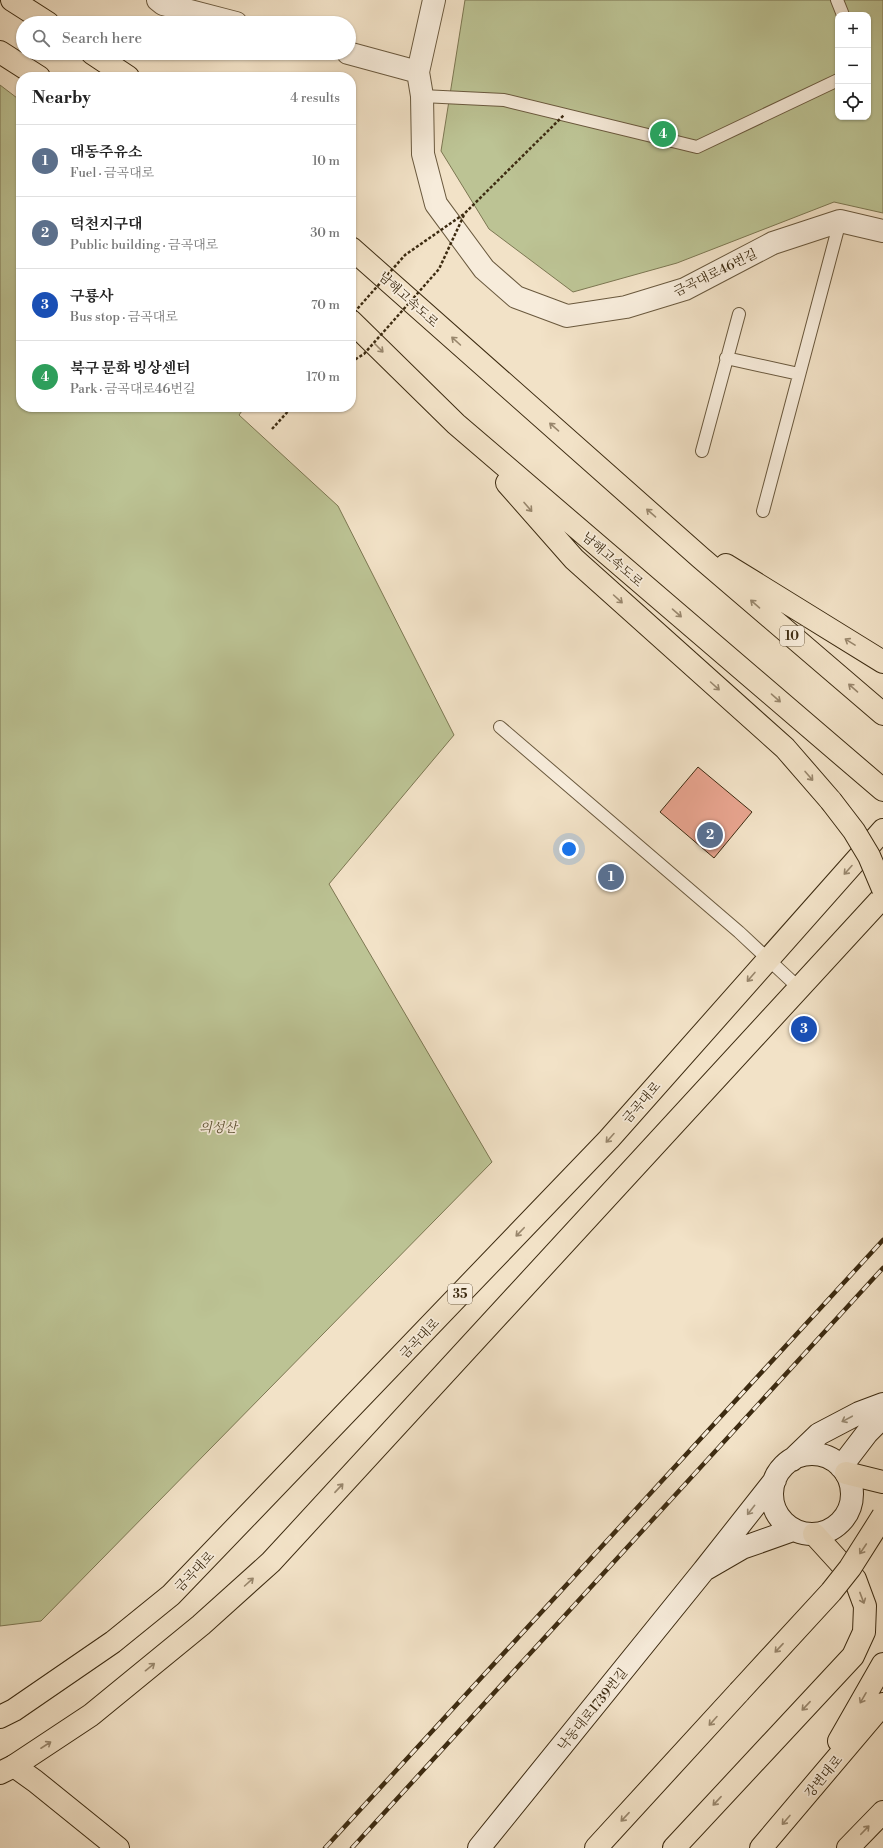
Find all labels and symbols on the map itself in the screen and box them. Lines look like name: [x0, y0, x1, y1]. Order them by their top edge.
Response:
pin: 4: [650, 119, 676, 149]
street label: 금곡대로46번길: [671, 246, 760, 300]
street label: 남해고속도로: [375, 269, 442, 331]
one-way arrow: [451, 337, 462, 346]
one-way arrow: [374, 343, 384, 353]
one-way arrow: [548, 423, 559, 432]
one-way arrow: [523, 501, 532, 512]
one-way arrow: [646, 509, 656, 518]
street label: 남해고속도로: [579, 529, 646, 591]
one-way arrow: [613, 595, 624, 604]
one-way arrow: [749, 599, 760, 608]
one-way arrow: [672, 609, 682, 618]
road number: 10: [780, 626, 804, 646]
one-way arrow: [844, 637, 856, 645]
one-way arrow: [710, 681, 721, 690]
one-way arrow: [848, 684, 859, 693]
one-way arrow: [770, 693, 780, 702]
one-way arrow: [804, 770, 813, 780]
pin: 2: [697, 820, 723, 850]
your location: [559, 839, 579, 859]
pin: 1: [598, 862, 624, 892]
one-way arrow: [843, 864, 852, 875]
one-way arrow: [747, 972, 756, 982]
pin: 3: [791, 1014, 817, 1044]
street label: 금곡대로: [619, 1078, 665, 1127]
park label: 의성산: [199, 1120, 239, 1136]
one-way arrow: [606, 1132, 615, 1142]
one-way arrow: [516, 1227, 525, 1237]
road number: 35: [448, 1284, 472, 1304]
street label: 금곡대로: [397, 1315, 443, 1362]
one-way arrow: [841, 1416, 853, 1423]
one-way arrow: [334, 1483, 343, 1494]
one-way arrow: [746, 1505, 755, 1516]
one-way arrow: [859, 1543, 867, 1554]
street label: 금곡대로: [172, 1548, 218, 1595]
one-way arrow: [243, 1578, 253, 1587]
one-way arrow: [859, 1591, 867, 1603]
one-way arrow: [774, 1643, 784, 1653]
one-way arrow: [145, 1663, 156, 1671]
street label: 낙동대로1739번길: [555, 1665, 631, 1754]
one-way arrow: [859, 1692, 867, 1704]
one-way arrow: [802, 1701, 811, 1711]
one-way arrow: [709, 1715, 718, 1725]
one-way arrow: [40, 1741, 51, 1749]
street label: 강변대로: [801, 1752, 846, 1801]
one-way arrow: [713, 1796, 722, 1807]
one-way arrow: [621, 1811, 630, 1821]
one-way arrow: [781, 1814, 790, 1825]
one-way arrow: [861, 1825, 870, 1835]

